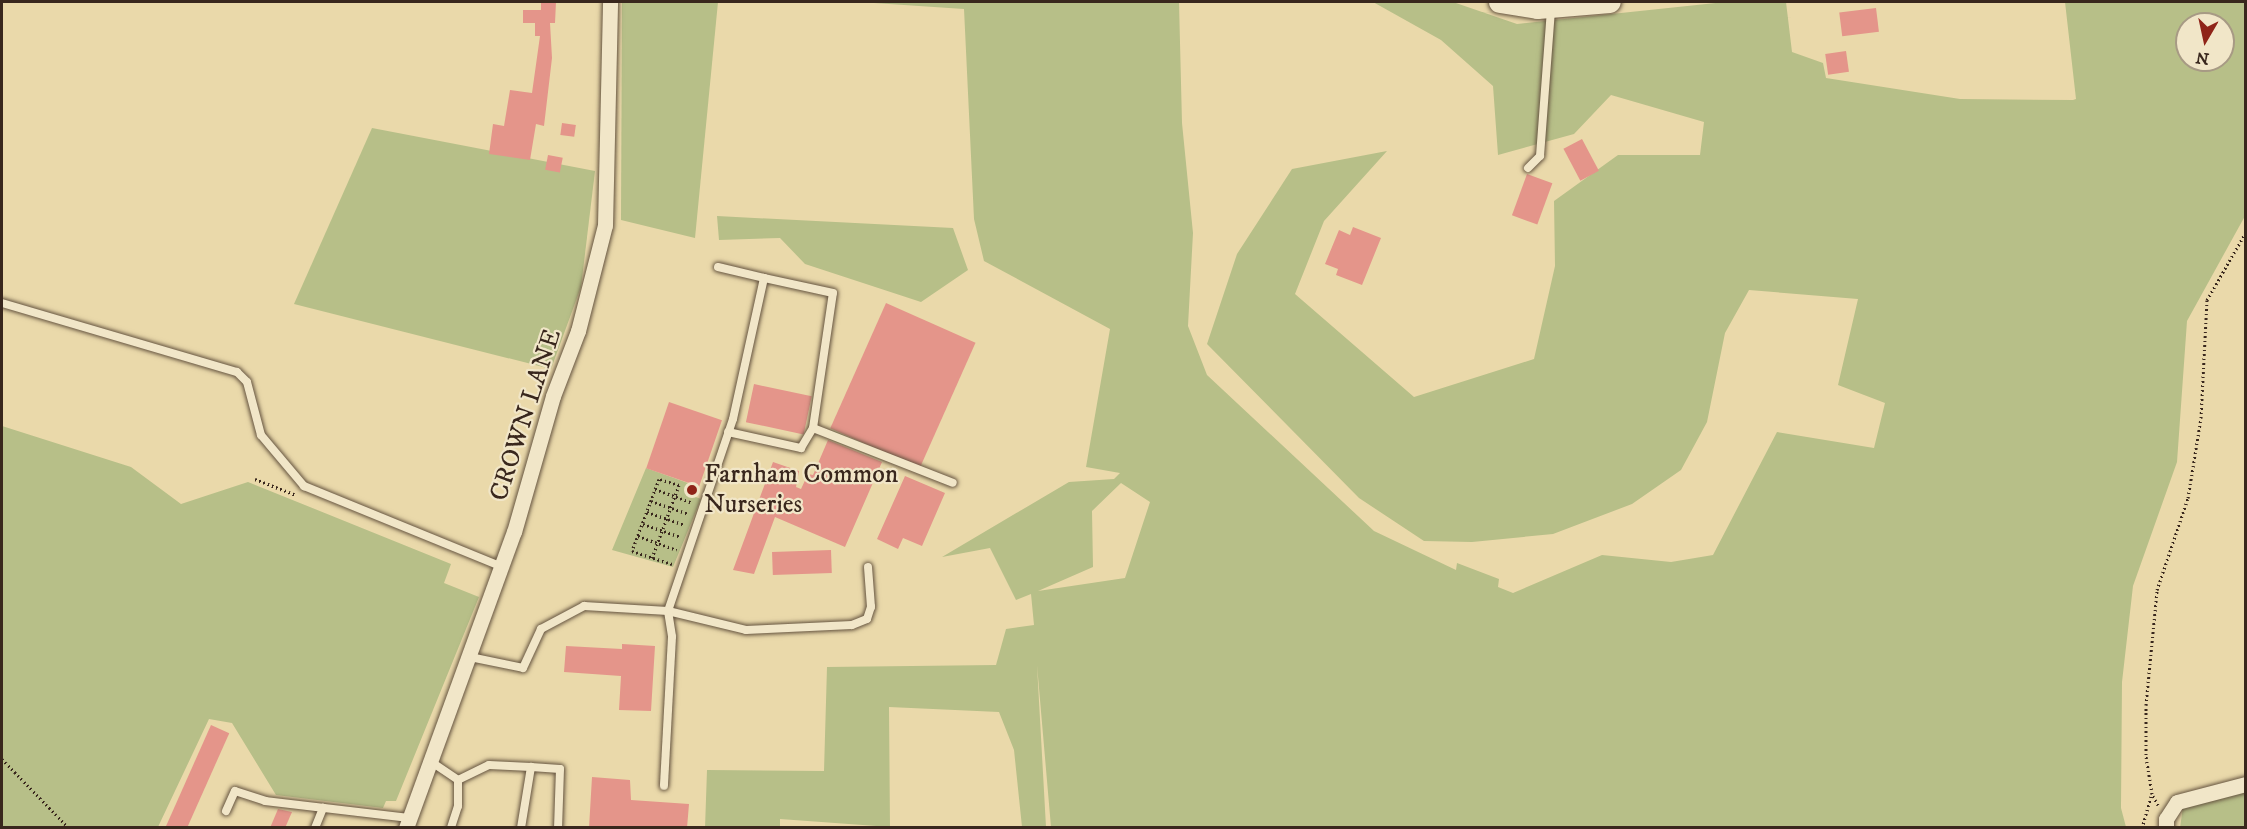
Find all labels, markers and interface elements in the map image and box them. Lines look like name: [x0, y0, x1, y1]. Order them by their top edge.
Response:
north arrow: [2175, 12, 2235, 72]
text: N: [2194, 47, 2211, 69]
street label: CROWN LANE: [484, 325, 568, 505]
place label: Farnham Common Nurseries: [704, 459, 898, 520]
marker: Farnham Common Nurseries: [685, 483, 699, 497]

